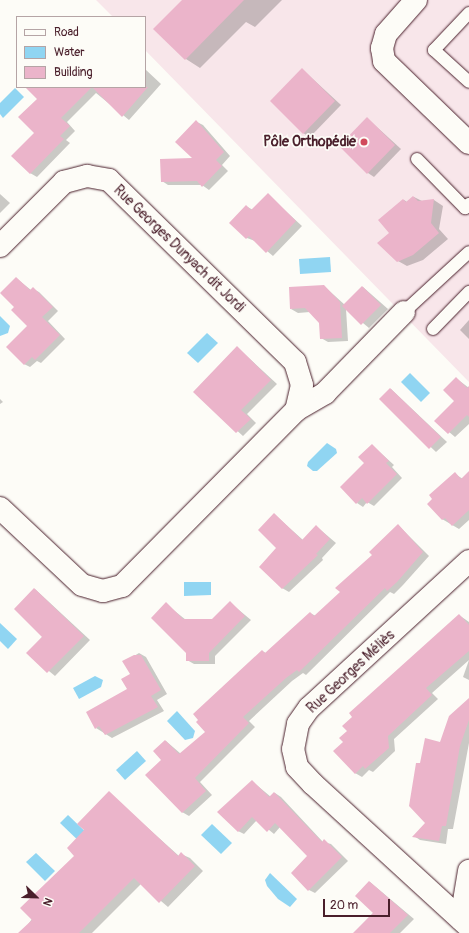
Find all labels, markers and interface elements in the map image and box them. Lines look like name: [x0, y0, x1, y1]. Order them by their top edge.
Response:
legend: [16, 16, 146, 88]
text: Road: [54, 25, 79, 40]
text: Water: [54, 45, 85, 60]
text: Building: [54, 65, 93, 80]
place label: Pôle Orthopédie: [263, 134, 356, 150]
marker: Pôle Orthopédie: [359, 137, 369, 147]
street label: Rue Georges Dunyach dit Jordi: [110, 182, 248, 316]
street label: Rue Georges Méliès: [304, 627, 398, 717]
north arrow: [16, 877, 56, 917]
scale bar: [325, 891, 392, 917]
text: N: [40, 896, 55, 908]
text: 20 m: [330, 898, 358, 913]

